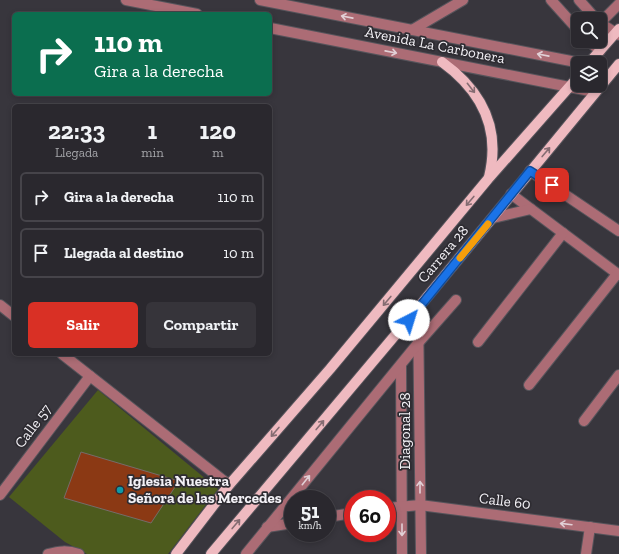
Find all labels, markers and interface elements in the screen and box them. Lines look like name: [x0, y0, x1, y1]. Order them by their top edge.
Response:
map controls: [571, 12, 607, 92]
button: search: [571, 12, 607, 48]
one-way arrow: [340, 13, 353, 21]
street label: Avenida La Carbonera: [364, 23, 506, 67]
text: 110 m: [94, 26, 163, 59]
icon: right: [28, 28, 80, 80]
one-way arrow: [384, 48, 397, 56]
one-way arrow: [537, 51, 550, 59]
button: layers: [571, 56, 607, 92]
text: Gira a la derecha: [94, 60, 224, 82]
one-way arrow: [467, 82, 475, 93]
text: 22:33: [48, 116, 105, 145]
text: 1: [148, 116, 157, 145]
text: 120: [200, 116, 236, 145]
text: Llegada: [55, 145, 98, 160]
text: min: [141, 145, 164, 160]
text: m: [212, 145, 223, 160]
one-way arrow: [541, 147, 550, 157]
pin: [535, 168, 569, 202]
icon: arrive: [541, 174, 563, 196]
icon: right: [30, 186, 52, 208]
text: Gira a la derecha: [64, 188, 174, 206]
text: 110 m: [217, 188, 254, 206]
one-way arrow: [466, 196, 475, 206]
street label: Carrera 28: [414, 222, 472, 286]
icon: arrive: [30, 242, 52, 264]
text: Llegada al destino: [64, 244, 184, 262]
text: 10 m: [223, 244, 254, 262]
one-way arrow: [382, 296, 391, 306]
position arrow: [388, 299, 430, 341]
button: Salir: [28, 302, 138, 348]
button: Compartir: [146, 302, 256, 348]
street label: Diagonal 28: [396, 393, 414, 469]
street label: Calle 57: [11, 401, 55, 451]
one-way arrow: [315, 420, 324, 430]
one-way arrow: [271, 426, 280, 437]
place label: Iglesia Nuestra Señora de las Mercedes: [128, 472, 282, 507]
one-way arrow: [301, 475, 310, 485]
one-way arrow: [416, 481, 424, 494]
marker: Iglesia Nuestra Señora de las Mercedes: [115, 485, 125, 495]
street label: Calle 60: [478, 489, 532, 513]
speed limit sign: 60: [344, 490, 396, 542]
text: 51: [301, 499, 319, 523]
one-way arrow: [232, 519, 241, 530]
text: km/h: [299, 520, 321, 532]
one-way arrow: [560, 520, 573, 528]
one-way arrow: [398, 523, 406, 536]

